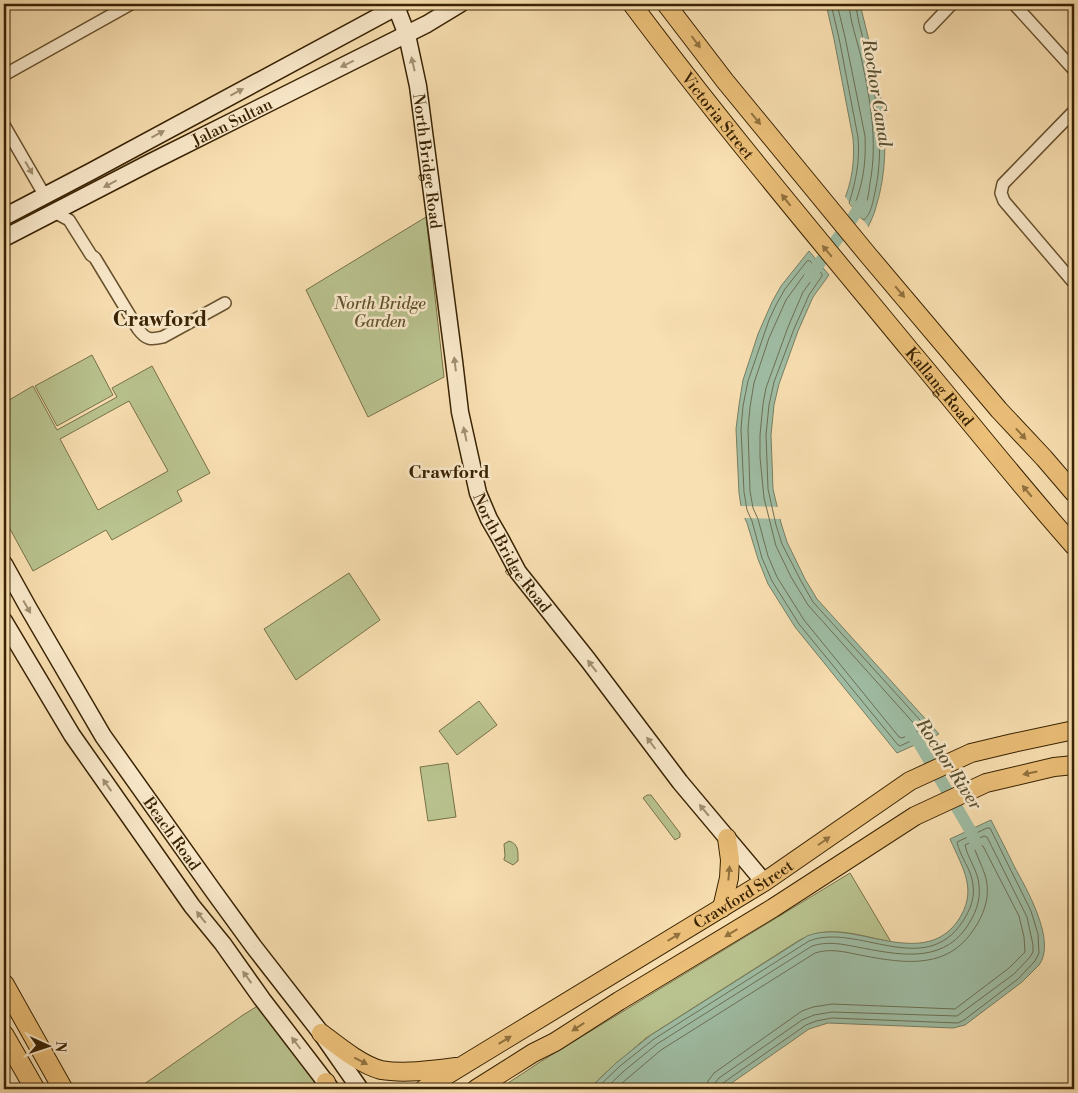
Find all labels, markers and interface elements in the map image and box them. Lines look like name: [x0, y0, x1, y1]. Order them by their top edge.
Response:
one-way arrow: [691, 35, 701, 49]
water label: Rochor Canal: [856, 36, 896, 149]
one-way arrow: [409, 56, 417, 72]
one-way arrow: [340, 60, 355, 68]
street label: Victoria Street: [676, 68, 758, 164]
one-way arrow: [230, 88, 244, 97]
street label: North Bridge Road: [408, 92, 446, 230]
street label: Jalan Sultan: [188, 94, 276, 151]
one-way arrow: [751, 112, 762, 125]
one-way arrow: [151, 130, 165, 139]
one-way arrow: [24, 161, 33, 175]
one-way arrow: [102, 180, 117, 188]
one-way arrow: [781, 194, 792, 207]
one-way arrow: [822, 244, 833, 257]
one-way arrow: [894, 286, 905, 299]
park label: North Bridge Garden: [333, 294, 426, 332]
district label: Crawford: [113, 307, 207, 333]
street label: Kallang Road: [901, 343, 978, 430]
one-way arrow: [451, 356, 459, 372]
one-way arrow: [460, 425, 468, 441]
one-way arrow: [1015, 427, 1027, 439]
district label: Crawford: [409, 461, 490, 484]
one-way arrow: [1021, 485, 1033, 497]
street label: North Bridge Road: [468, 490, 555, 617]
one-way arrow: [23, 600, 32, 614]
one-way arrow: [587, 660, 598, 673]
water label: Rochor River: [910, 713, 987, 815]
one-way arrow: [646, 736, 656, 750]
one-way arrow: [1022, 769, 1037, 777]
one-way arrow: [102, 778, 112, 792]
street label: Beach Road: [138, 793, 204, 875]
one-way arrow: [698, 804, 709, 817]
one-way arrow: [818, 836, 831, 846]
street label: Crawford Street: [690, 856, 798, 934]
one-way arrow: [725, 865, 733, 881]
one-way arrow: [196, 911, 207, 924]
one-way arrow: [725, 929, 738, 938]
one-way arrow: [668, 932, 681, 941]
one-way arrow: [242, 970, 252, 984]
north arrow: [22, 1020, 72, 1070]
one-way arrow: [571, 1022, 584, 1032]
one-way arrow: [499, 1035, 512, 1044]
one-way arrow: [291, 1036, 301, 1050]
text: N: [51, 1041, 69, 1053]
one-way arrow: [354, 1057, 368, 1065]

